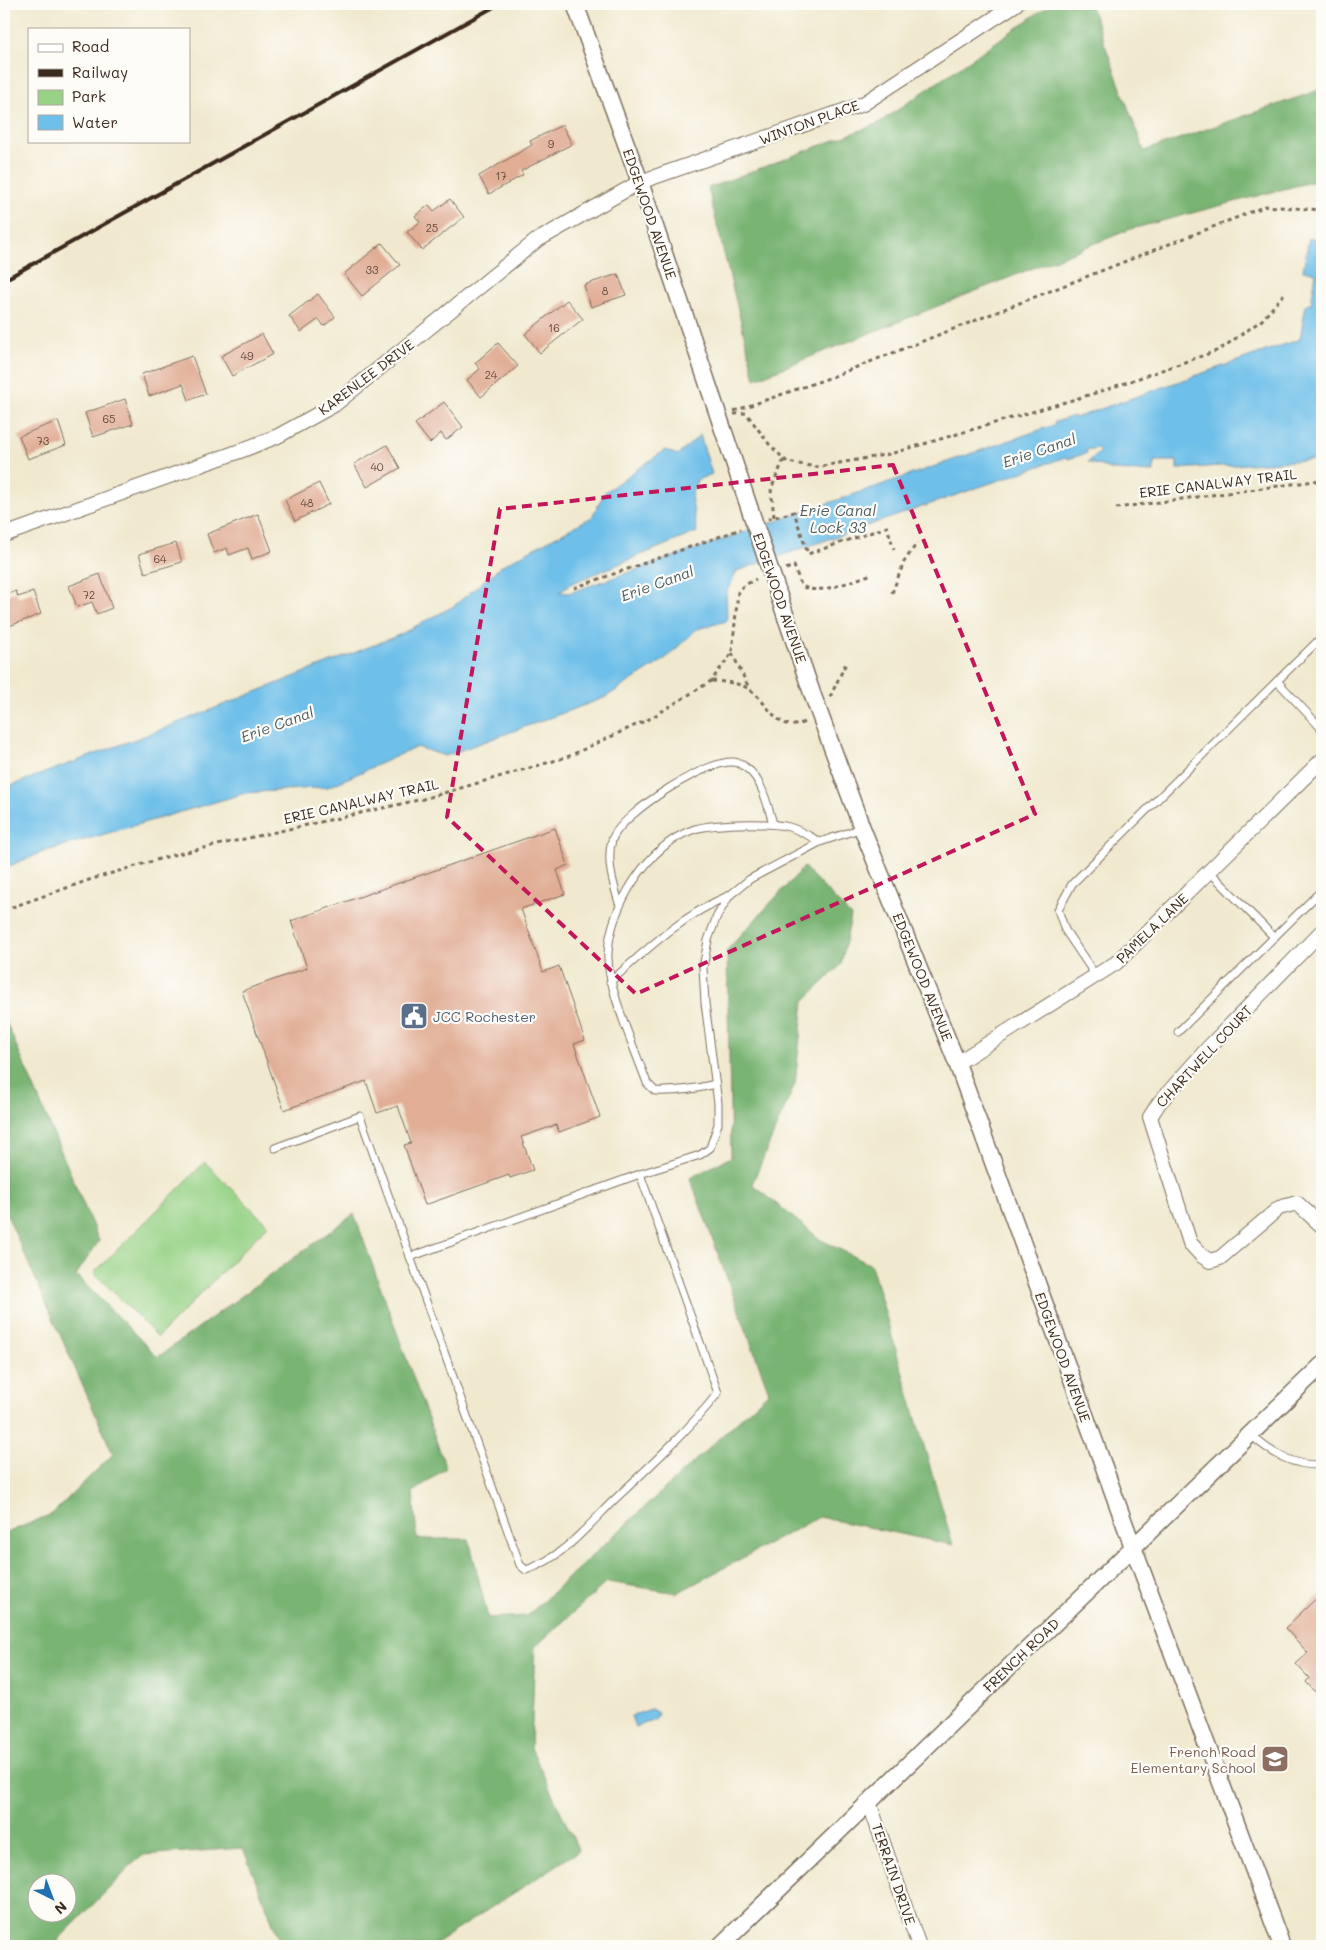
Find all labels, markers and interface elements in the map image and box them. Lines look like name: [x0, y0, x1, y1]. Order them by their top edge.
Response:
legend: [28, 28, 190, 142]
text: Road: [72, 36, 109, 56]
text: Railway: [72, 62, 128, 82]
text: Park: [72, 86, 106, 106]
street label: WINTON PLACE: [756, 95, 862, 149]
text: Water: [72, 112, 118, 132]
house number: 9: [548, 136, 555, 151]
street label: EDGEWOOD AVENUE: [619, 146, 681, 282]
house number: 17: [495, 168, 507, 183]
house number: 25: [426, 220, 438, 235]
house number: 33: [366, 262, 379, 277]
house number: 8: [602, 283, 609, 298]
house number: 16: [548, 320, 560, 335]
street label: KARENLEE DRIVE: [314, 335, 418, 419]
house number: 49: [241, 348, 254, 363]
house number: 24: [485, 367, 498, 382]
house number: 65: [102, 411, 116, 426]
water label: Erie Canal: [1000, 428, 1079, 472]
house number: 73: [37, 433, 50, 448]
house number: 40: [370, 459, 384, 474]
street label: ERIE CANALWAY TRAIL: [1138, 464, 1298, 502]
house number: 48: [300, 495, 314, 510]
water label: Erie Canal Lock 33: [800, 500, 876, 537]
street label: EDGEWOOD AVENUE: [749, 530, 811, 666]
house number: 64: [153, 551, 167, 566]
water label: Erie Canal: [618, 560, 696, 605]
house number: 72: [83, 587, 95, 602]
water label: Erie Canal: [238, 701, 316, 746]
street label: ERIE CANALWAY TRAIL: [282, 774, 441, 828]
street label: PAMELA LANE: [1112, 889, 1192, 967]
street label: EDGEWOOD AVENUE: [889, 910, 957, 1044]
public building icon: JCC Rochester: [399, 1001, 429, 1031]
street label: CHARTWELL COURT: [1152, 1001, 1256, 1111]
place label: JCC Rochester: [433, 1007, 536, 1026]
street label: EDGEWOOD AVENUE: [1031, 1289, 1095, 1425]
street label: FRENCH ROAD: [979, 1614, 1063, 1696]
place label: French Road Elementary School: [1130, 1742, 1256, 1777]
school or university icon: French Road Elementary School: [1260, 1744, 1290, 1774]
street label: TERRAIN DRIVE: [868, 1821, 920, 1927]
north arrow: [28, 1872, 78, 1922]
text: N: [51, 1897, 71, 1919]

